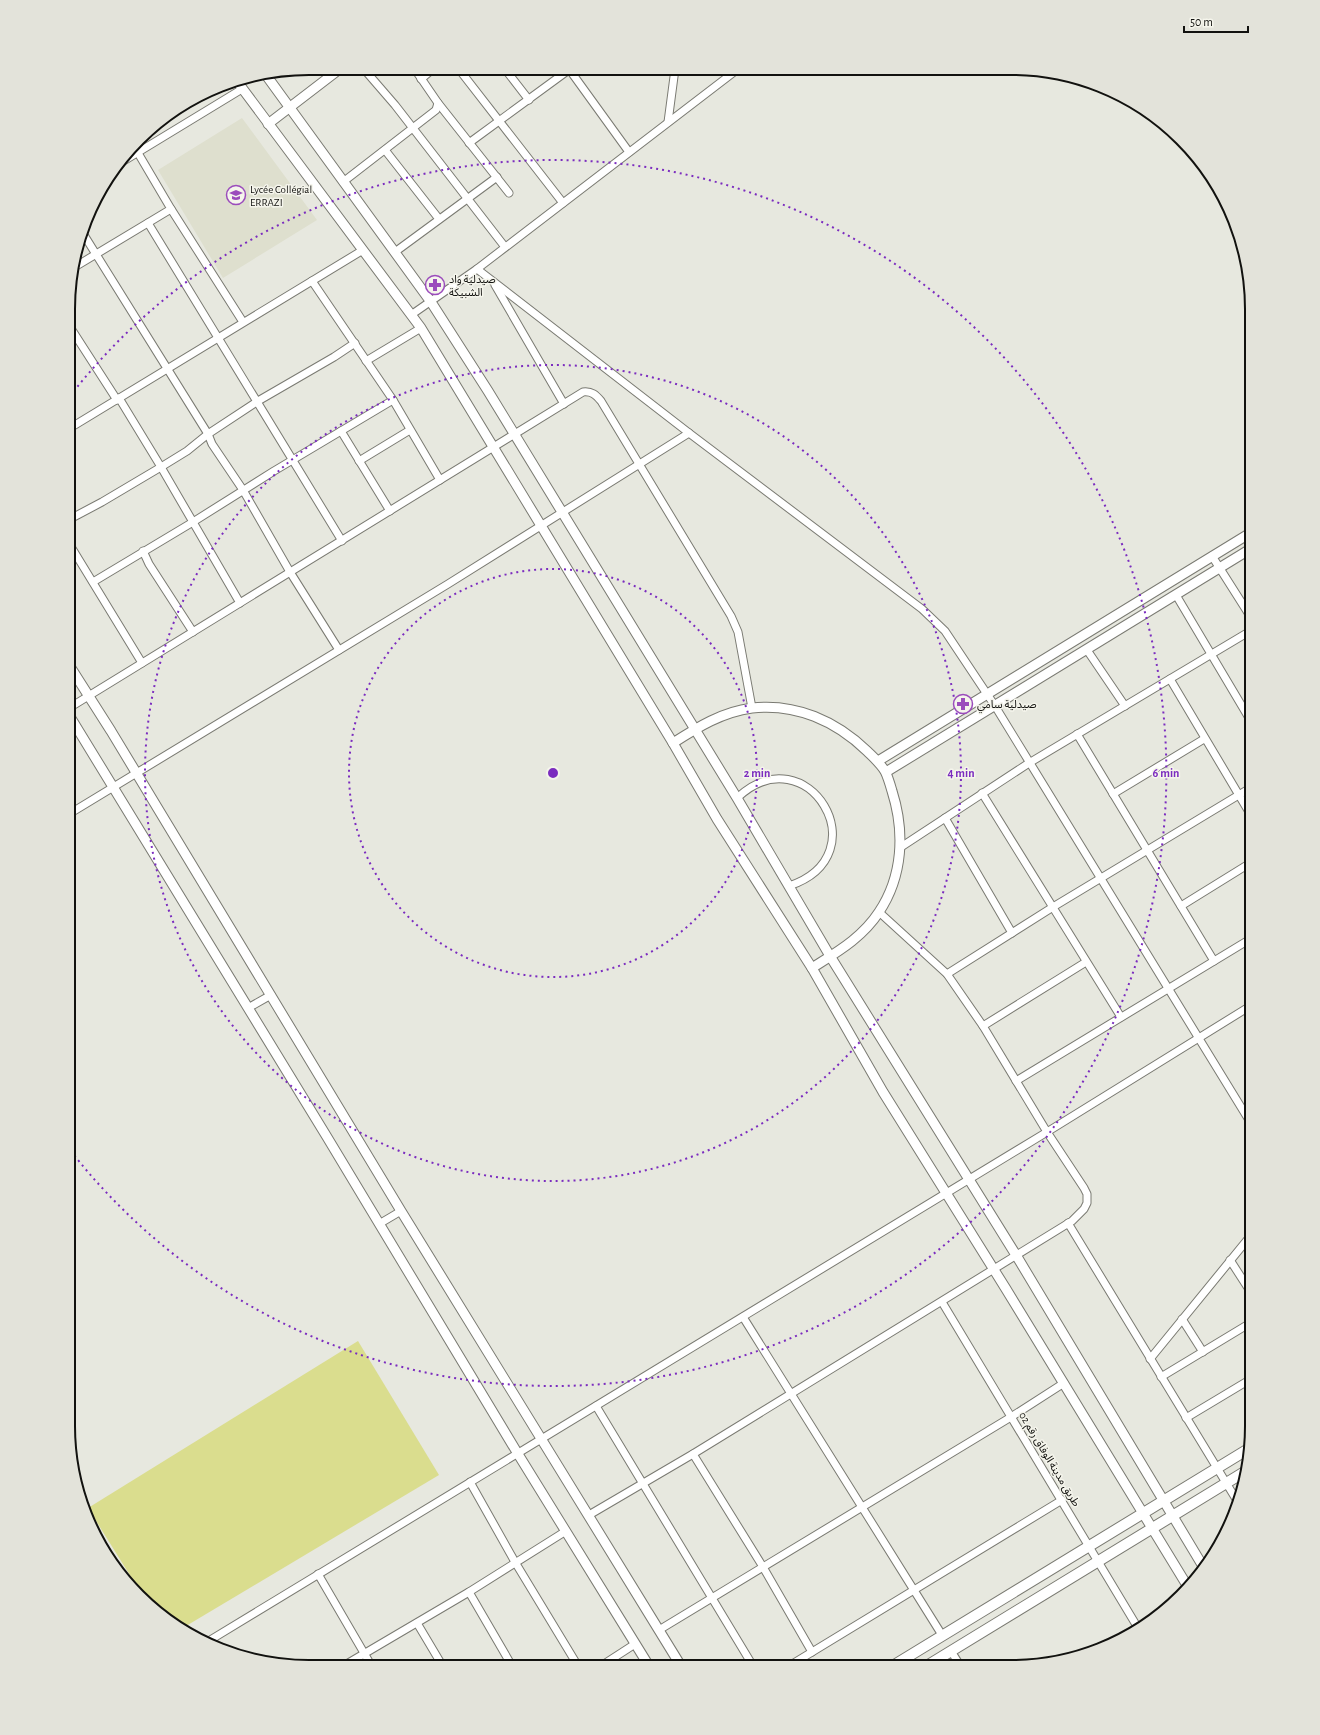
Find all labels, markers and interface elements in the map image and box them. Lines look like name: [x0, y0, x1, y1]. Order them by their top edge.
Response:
scale bar: [1184, 8, 1248, 34]
text: 50 m: [1190, 16, 1213, 28]
school or university icon: Lycée Collégial ERRAZI: [225, 184, 247, 206]
place label: Lycée Collégial ERRAZI: [250, 184, 312, 208]
pharmacy icon: صيدلية واد الشبيكة: [424, 274, 446, 296]
place label: صيدلية واد الشبيكة: [449, 274, 496, 299]
pharmacy icon: صيدلية سامي: [952, 693, 974, 715]
place label: صيدلية سامي: [977, 699, 1037, 714]
centre of rings: [546, 766, 560, 780]
text: 2 min: [744, 767, 770, 779]
text: 4 min: [947, 767, 975, 779]
text: 6 min: [1153, 767, 1179, 779]
street label: طريق مدينة الوفاق رقم 02: [1015, 1410, 1082, 1510]

